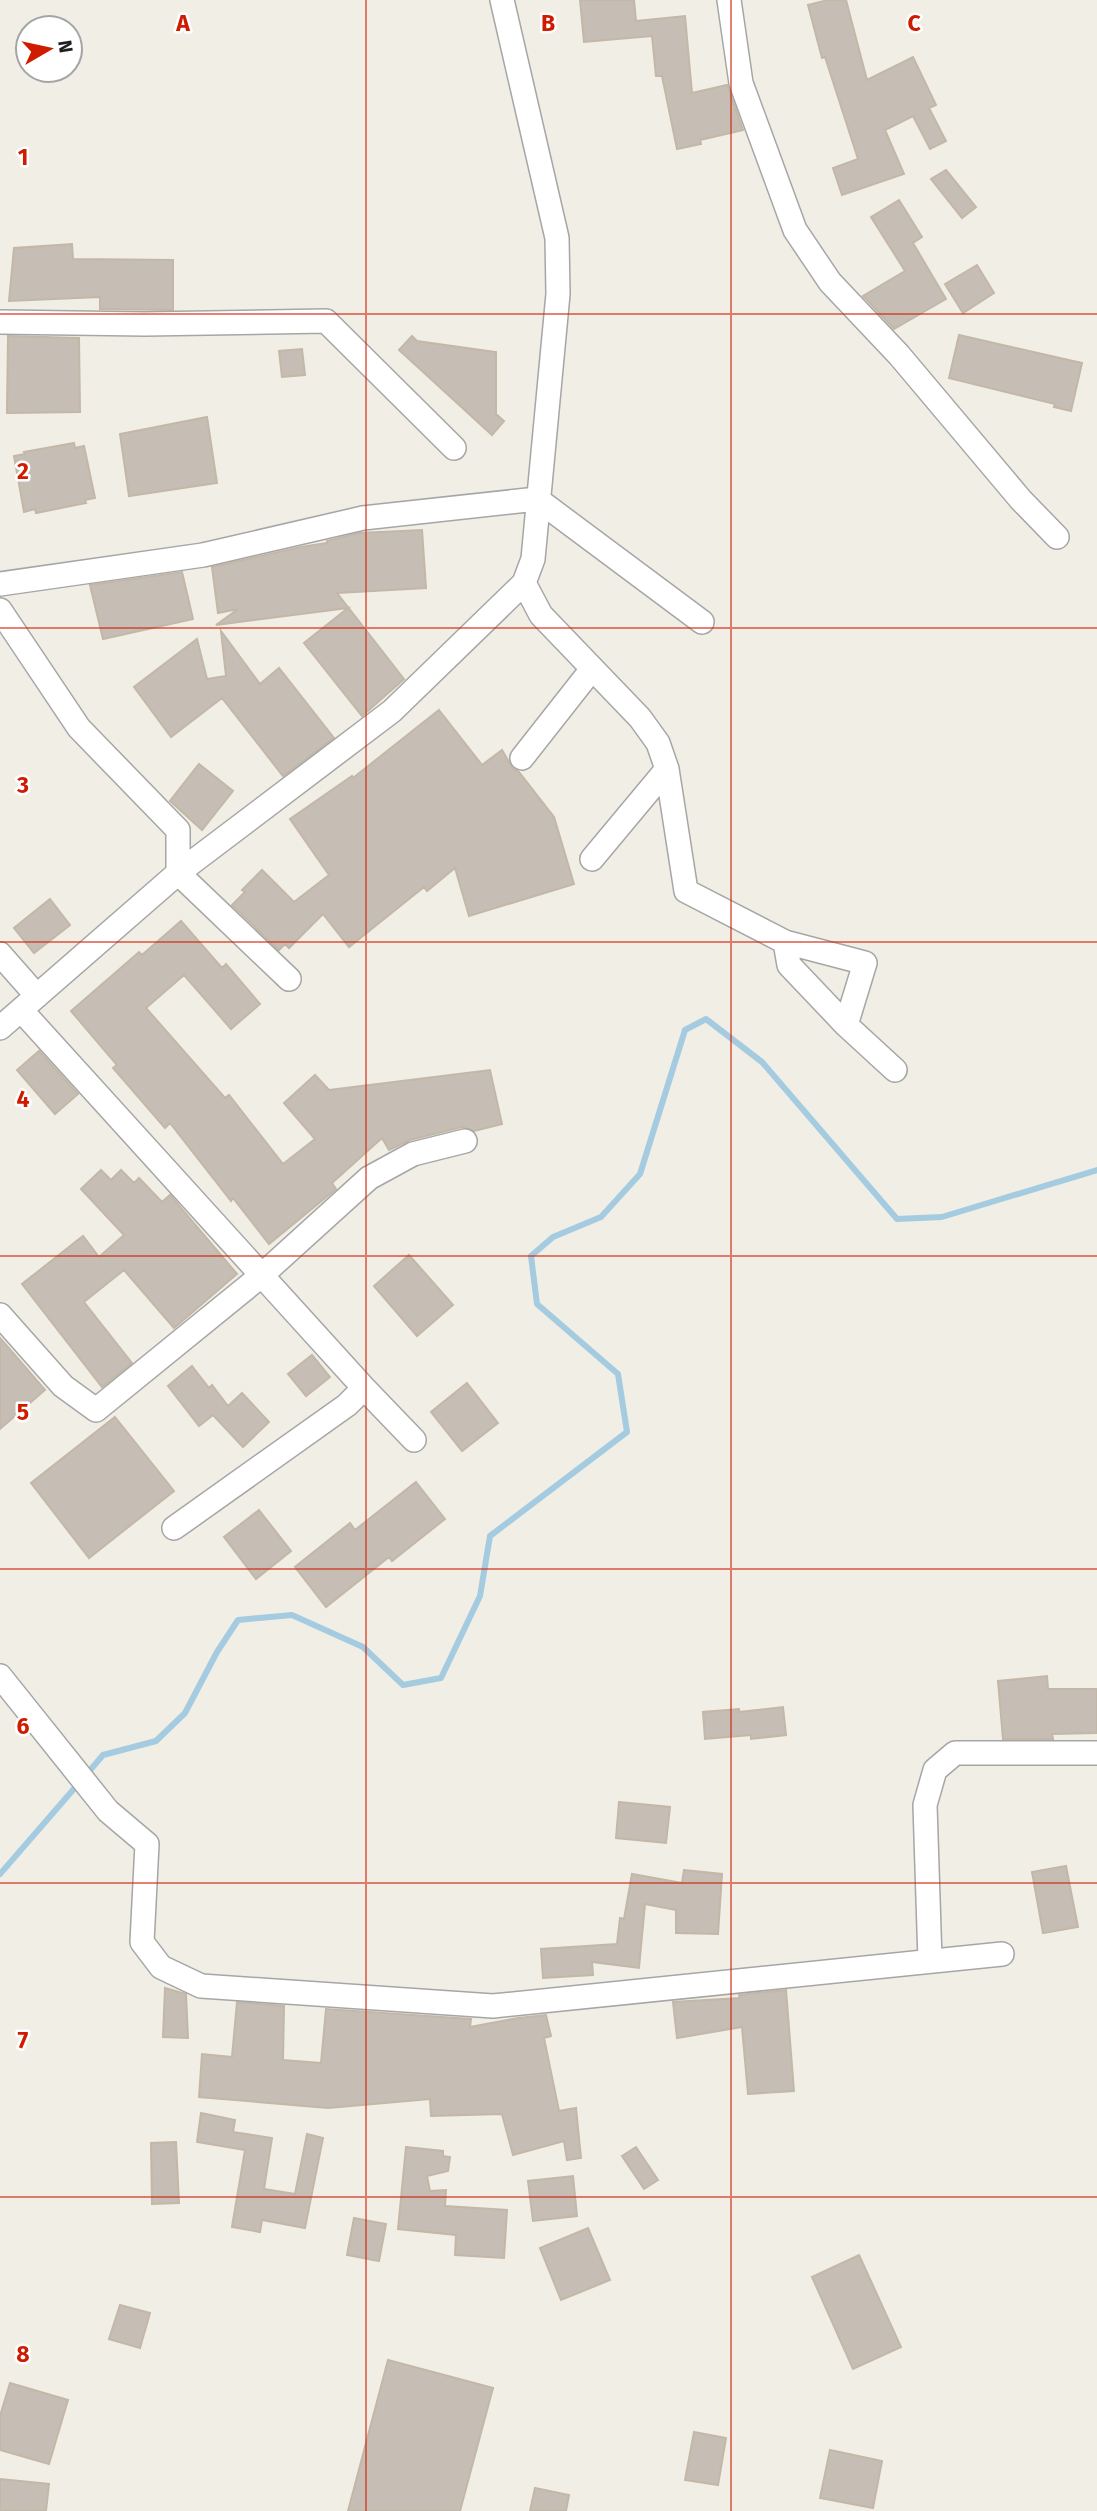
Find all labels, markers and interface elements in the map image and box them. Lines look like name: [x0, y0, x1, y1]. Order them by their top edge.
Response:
text: A: [175, 9, 190, 37]
text: B: [541, 9, 555, 37]
text: C: [907, 9, 921, 37]
north arrow: [14, 14, 84, 84]
text: N: [53, 38, 78, 54]
text: 1: [18, 143, 28, 171]
text: 2: [17, 457, 29, 485]
text: 3: [16, 771, 29, 799]
text: 4: [17, 1085, 30, 1113]
text: 5: [17, 1398, 29, 1426]
text: 6: [17, 1712, 30, 1740]
text: 7: [18, 2026, 29, 2054]
text: 8: [16, 2340, 30, 2368]

